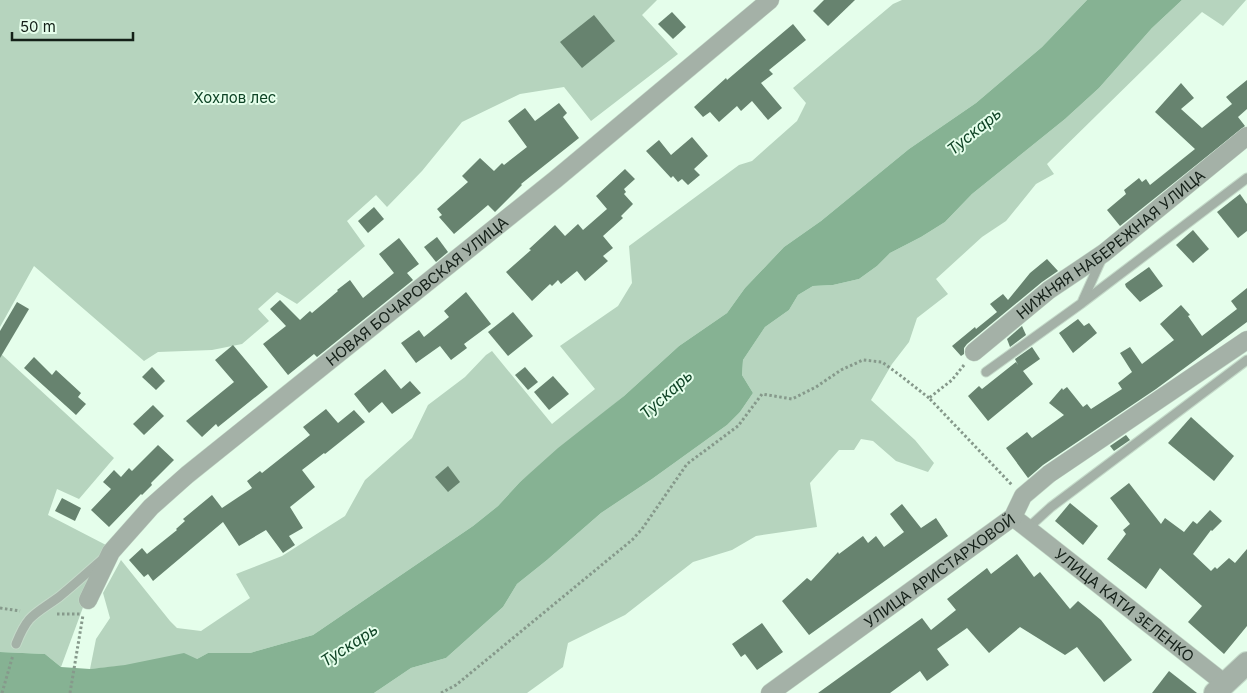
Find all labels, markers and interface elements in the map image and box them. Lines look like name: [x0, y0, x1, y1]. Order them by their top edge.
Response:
scale bar: [12, 10, 134, 42]
text: 50 m: [20, 17, 56, 36]
park label: Хохлов лес: [194, 88, 276, 107]
water label: Тускарь: [943, 103, 1005, 159]
street label: НИЖНЯЯ НАБЕРЕЖНАЯ УЛИЦА: [1012, 165, 1208, 323]
street label: НОВАЯ БОЧАРОВСКАЯ УЛИЦА: [322, 212, 512, 370]
water label: Тускарь: [635, 365, 697, 423]
street label: УЛИЦА АРИСТАРХОВОЙ: [860, 509, 1018, 631]
street label: УЛИЦА КАТИ ЗЕЛЕНКО: [1051, 544, 1198, 666]
water label: Тускарь: [317, 619, 382, 671]

